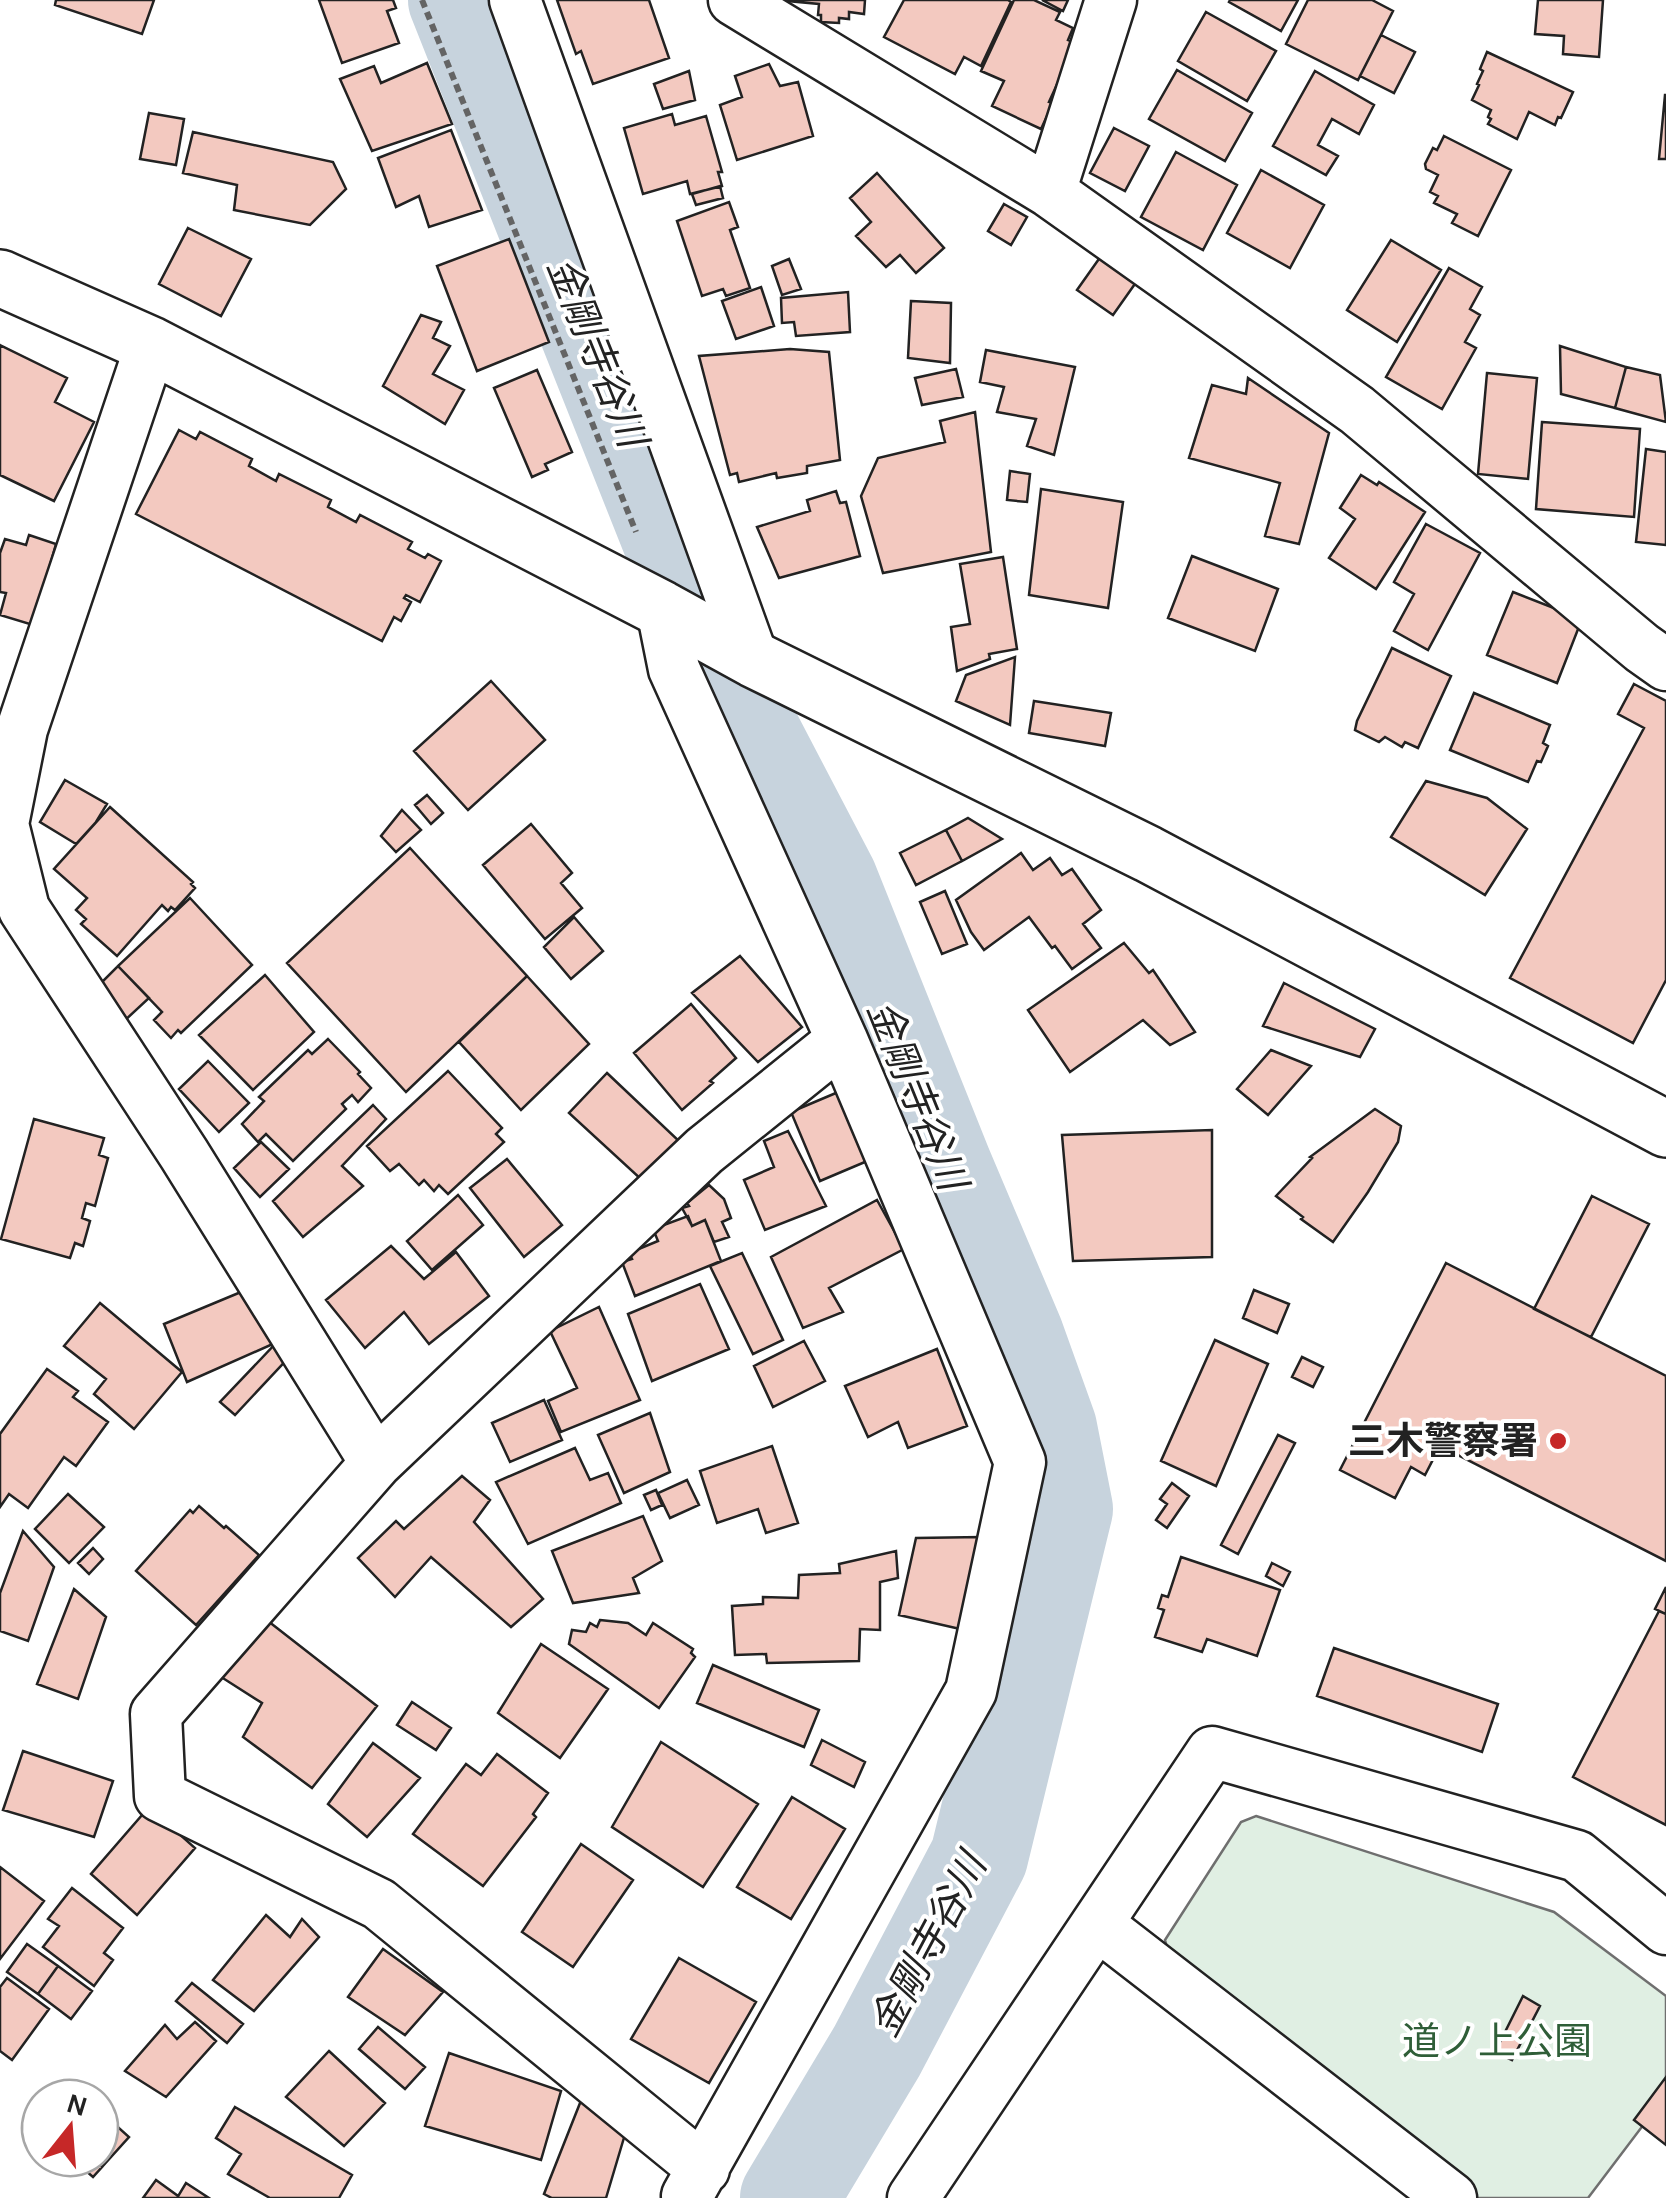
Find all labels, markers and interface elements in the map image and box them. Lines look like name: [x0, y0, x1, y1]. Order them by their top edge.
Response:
water label: 金剛寺谷川: [538, 250, 658, 457]
water label: 金剛寺谷川: [858, 993, 978, 1200]
place label: 三木警察署: [1348, 1419, 1538, 1464]
marker: 三木警察署: [1547, 1430, 1569, 1452]
water label: 金剛寺谷川: [860, 1842, 998, 2044]
park label: 道ノ上公園: [1402, 2019, 1592, 2064]
north arrow: [20, 2078, 120, 2178]
text: N: [63, 2086, 92, 2123]

